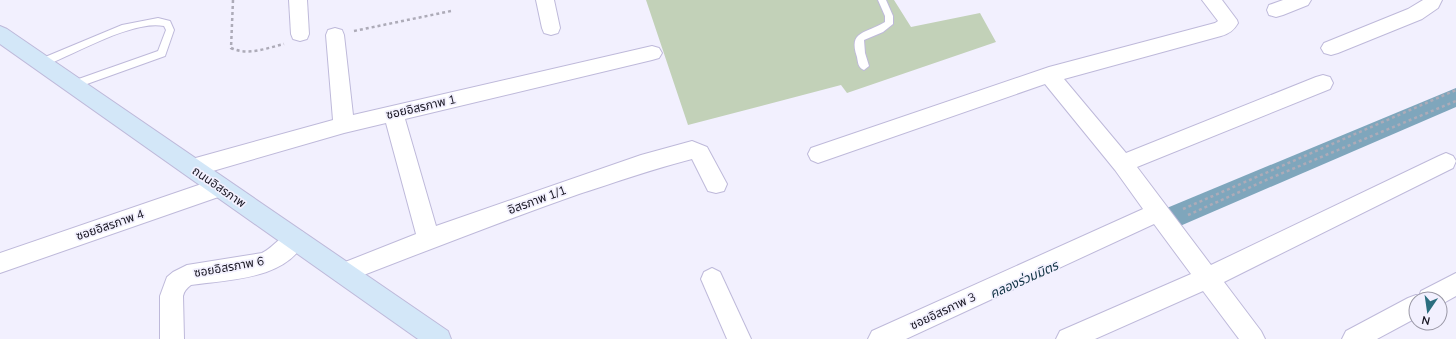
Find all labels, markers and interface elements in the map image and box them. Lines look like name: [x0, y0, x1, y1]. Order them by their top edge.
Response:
street label: ซอยอิสรภาพ 1: [385, 91, 457, 123]
street label: ถนนอิสรภาพ: [189, 163, 249, 211]
street label: อิสรภาพ 1/1: [505, 182, 568, 218]
street label: ซอยอิสรภาพ 4: [74, 206, 146, 244]
street label: ซอยอิสรภาพ 6: [193, 253, 265, 281]
water label: คลองร่วมมิตร: [987, 256, 1063, 303]
street label: ซอยอิสรภาพ 3: [907, 289, 979, 333]
north arrow: [1408, 291, 1448, 331]
text: N: [1420, 312, 1432, 328]

